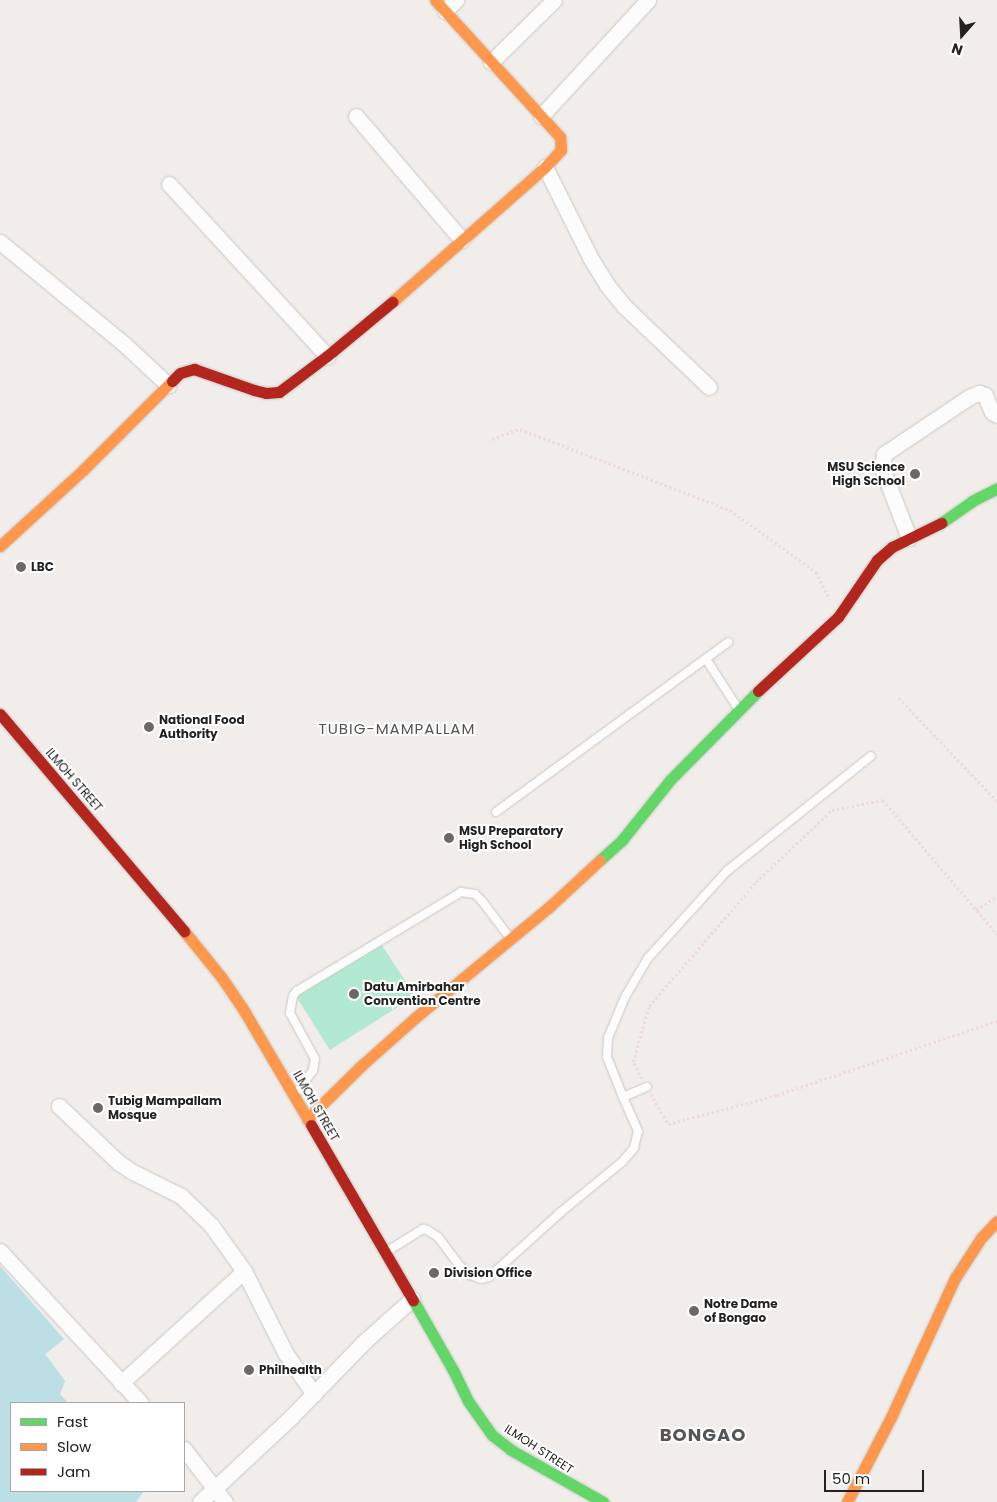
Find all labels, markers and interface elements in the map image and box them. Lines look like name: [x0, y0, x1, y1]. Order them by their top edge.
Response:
north arrow: [937, 10, 987, 60]
text: N: [949, 38, 965, 60]
place label: MSU Science High School: [827, 460, 905, 488]
marker: MSU Science High School: [909, 468, 921, 480]
place label: LBC: [31, 560, 54, 574]
marker: LBC: [15, 561, 27, 573]
place label: National Food Authority: [159, 713, 245, 741]
district label: TUBIG-MAMPALLAM: [317, 720, 477, 738]
marker: National Food Authority: [143, 721, 155, 733]
street label: ILMOH STREET: [43, 745, 105, 815]
place label: MSU Preparatory High School: [459, 824, 563, 852]
marker: MSU Preparatory High School: [443, 832, 455, 844]
place label: Datu Amirbahar Convention Centre: [364, 980, 481, 1008]
marker: Datu Amirbahar Convention Centre: [348, 988, 360, 1000]
street label: ILMOH STREET: [290, 1068, 342, 1144]
place label: Tubig Mampallam Mosque: [108, 1094, 222, 1122]
marker: Tubig Mampallam Mosque: [92, 1102, 104, 1114]
place label: Division Office: [444, 1266, 532, 1280]
marker: Division Office: [428, 1267, 440, 1279]
place label: Notre Dame of Bongao: [704, 1297, 778, 1325]
marker: Notre Dame of Bongao: [688, 1305, 700, 1317]
place label: Philhealth: [259, 1363, 322, 1377]
marker: Philhealth: [243, 1364, 255, 1376]
legend: [10, 1402, 185, 1492]
text: Fast: [57, 1411, 88, 1432]
street label: ILMOH STREET: [502, 1421, 576, 1477]
district label: BONGAO: [659, 1424, 747, 1446]
text: Slow: [57, 1436, 91, 1457]
scale bar: [827, 1460, 927, 1492]
text: Jam: [57, 1461, 91, 1482]
text: 50 m: [832, 1468, 870, 1489]

